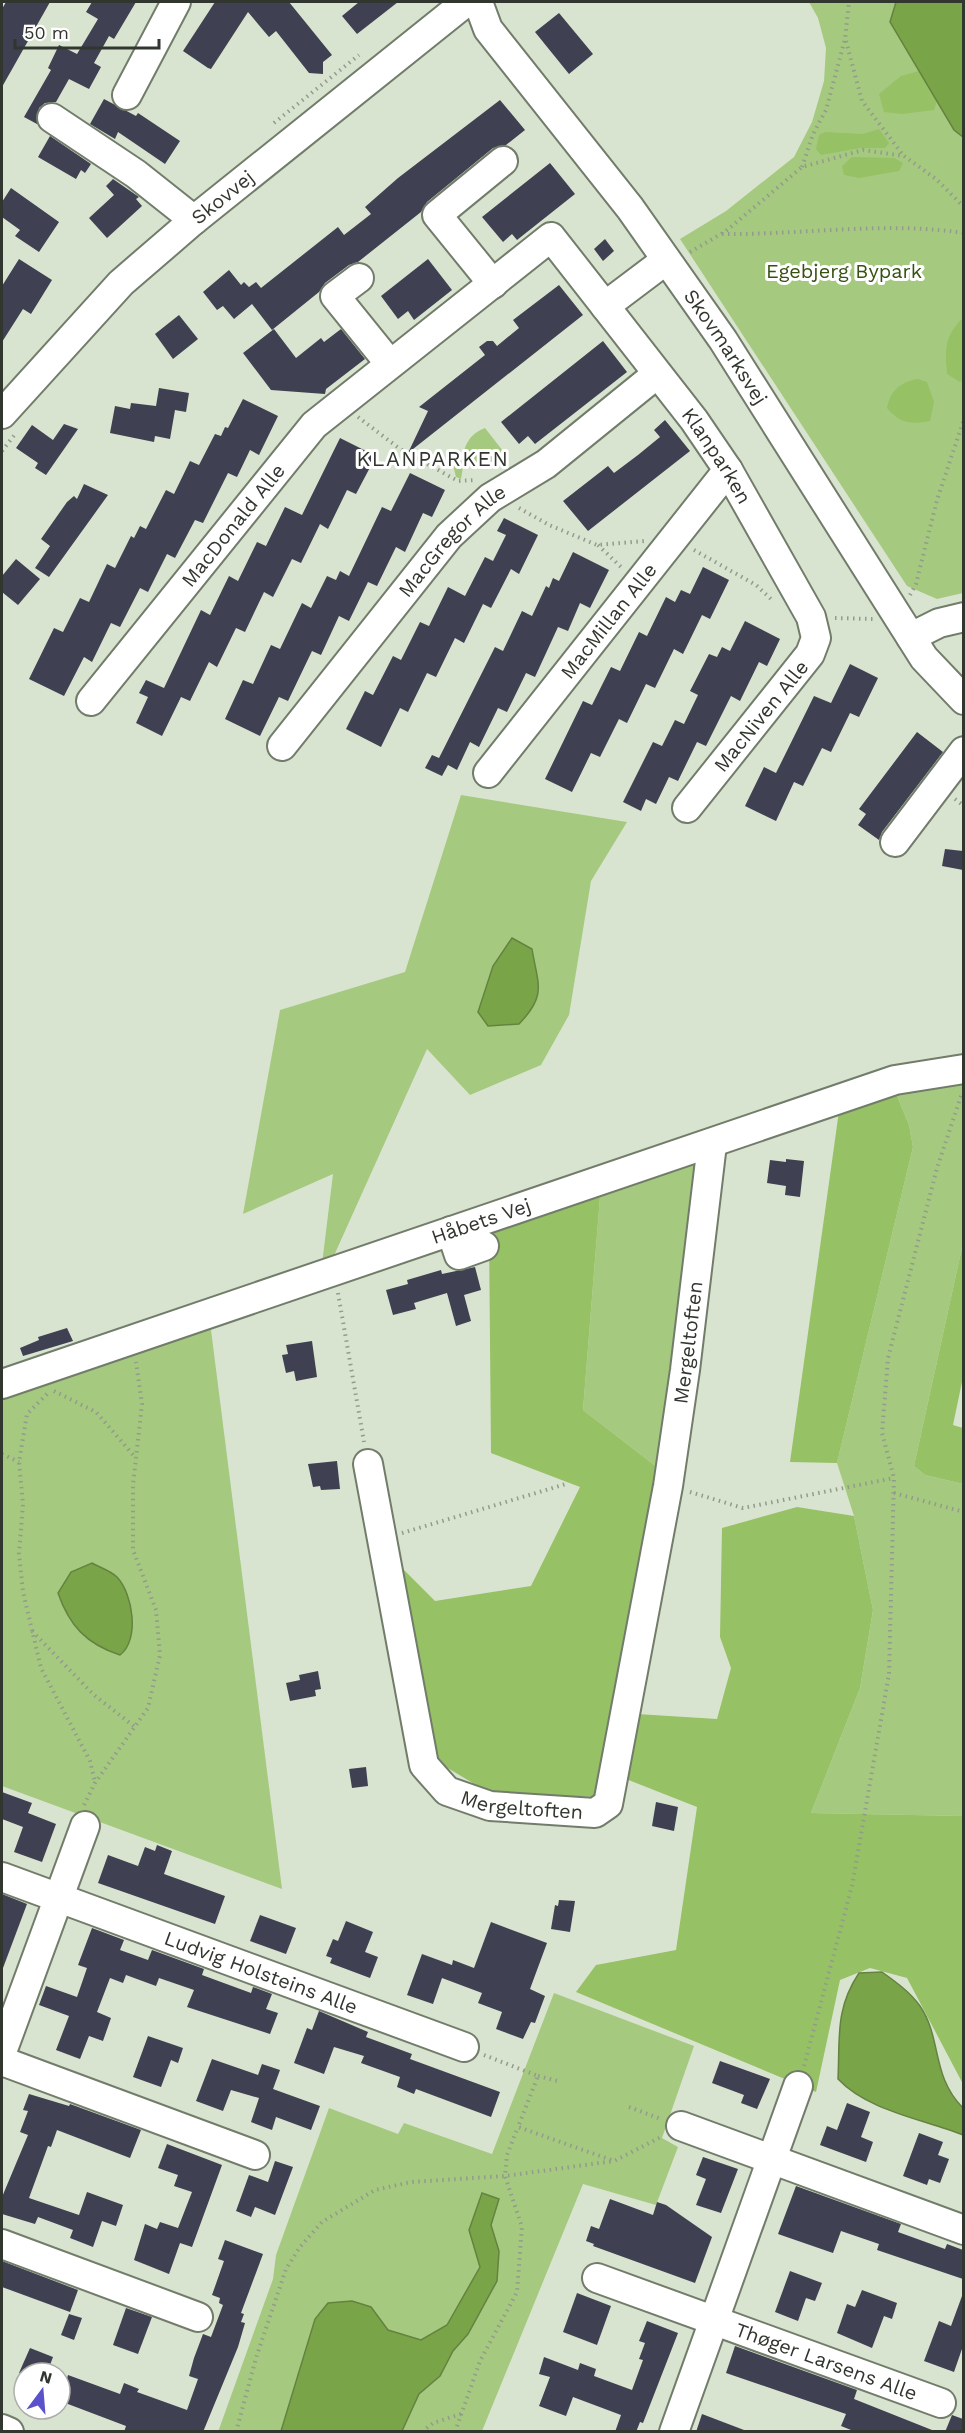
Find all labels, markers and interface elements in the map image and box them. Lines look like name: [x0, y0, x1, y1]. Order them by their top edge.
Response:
scale bar: [15, 12, 159, 50]
text: 50 m: [24, 22, 69, 43]
street label: Skovvej: [186, 165, 259, 229]
park label: Egebjerg Bypark: [766, 259, 922, 283]
street label: Skovmarksvej: [679, 284, 773, 409]
street label: Klanparken: [677, 403, 757, 508]
district label: KLANPARKEN: [357, 446, 509, 471]
street label: MacDonald Alle: [176, 459, 290, 592]
street label: MacGregor Alle: [393, 479, 510, 602]
street label: MacMillan Alle: [555, 558, 662, 684]
street label: MacNiven Alle: [709, 655, 813, 777]
street label: Håbets Vej: [428, 1193, 534, 1249]
street label: Mergeltoften: [668, 1280, 708, 1405]
street label: Mergeltoften: [458, 1785, 584, 1824]
street label: Ludvig Holsteins Alle: [161, 1926, 361, 2019]
street label: Thøger Larsens Alle: [732, 2317, 921, 2405]
north arrow: [12, 2361, 72, 2421]
text: N: [38, 2366, 54, 2388]

